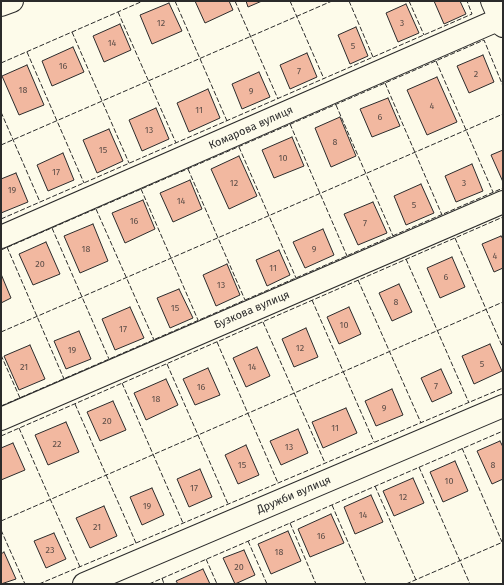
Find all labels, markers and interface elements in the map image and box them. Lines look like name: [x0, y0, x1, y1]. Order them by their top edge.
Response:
house number: 12: [157, 18, 165, 28]
house number: 3: [400, 18, 404, 28]
house number: 14: [108, 38, 116, 48]
house number: 5: [351, 41, 355, 51]
house number: 16: [59, 61, 67, 71]
house number: 7: [297, 66, 301, 76]
house number: 2: [474, 69, 478, 79]
house number: 18: [19, 85, 27, 95]
house number: 9: [249, 86, 253, 96]
house number: 4: [430, 101, 434, 111]
street label: Комарова вулиця: [207, 103, 295, 153]
house number: 11: [195, 105, 203, 115]
house number: 6: [378, 112, 382, 122]
house number: 13: [145, 125, 153, 135]
house number: 8: [333, 137, 337, 147]
house number: 15: [99, 145, 107, 155]
house number: 10: [279, 153, 287, 163]
house number: 17: [52, 167, 60, 177]
house number: 12: [230, 178, 238, 188]
house number: 3: [462, 178, 466, 188]
house number: 19: [8, 185, 16, 195]
house number: 14: [177, 196, 185, 206]
house number: 5: [412, 200, 416, 210]
house number: 16: [130, 216, 138, 226]
house number: 7: [363, 218, 367, 228]
house number: 18: [82, 244, 90, 254]
house number: 9: [312, 244, 316, 254]
house number: 4: [493, 251, 497, 261]
house number: 20: [35, 259, 45, 269]
house number: 11: [269, 263, 277, 273]
house number: 6: [444, 272, 448, 282]
house number: 13: [217, 280, 225, 290]
street label: Бузкова вулиця: [212, 288, 292, 332]
house number: 8: [394, 297, 398, 307]
house number: 15: [171, 303, 179, 313]
house number: 10: [340, 320, 348, 330]
house number: 17: [119, 324, 127, 334]
house number: 12: [296, 343, 304, 353]
house number: 19: [68, 345, 76, 355]
house number: 5: [480, 359, 484, 369]
house number: 21: [20, 362, 28, 372]
house number: 14: [248, 362, 256, 372]
house number: 7: [434, 381, 438, 391]
house number: 16: [197, 382, 205, 392]
house number: 18: [152, 394, 160, 404]
house number: 9: [382, 403, 386, 413]
house number: 20: [102, 416, 112, 426]
house number: 11: [331, 423, 339, 433]
house number: 22: [53, 439, 61, 449]
house number: 13: [285, 442, 293, 452]
house number: 15: [238, 460, 246, 470]
house number: 8: [491, 460, 495, 470]
street label: Дружби вулиця: [255, 473, 333, 517]
house number: 10: [445, 476, 453, 486]
house number: 17: [190, 483, 198, 493]
house number: 12: [399, 492, 407, 502]
house number: 19: [143, 501, 151, 511]
house number: 14: [359, 510, 367, 520]
house number: 21: [93, 522, 101, 532]
house number: 16: [317, 531, 325, 541]
house number: 23: [46, 545, 54, 555]
house number: 18: [275, 547, 283, 557]
house number: 20: [234, 562, 244, 572]

